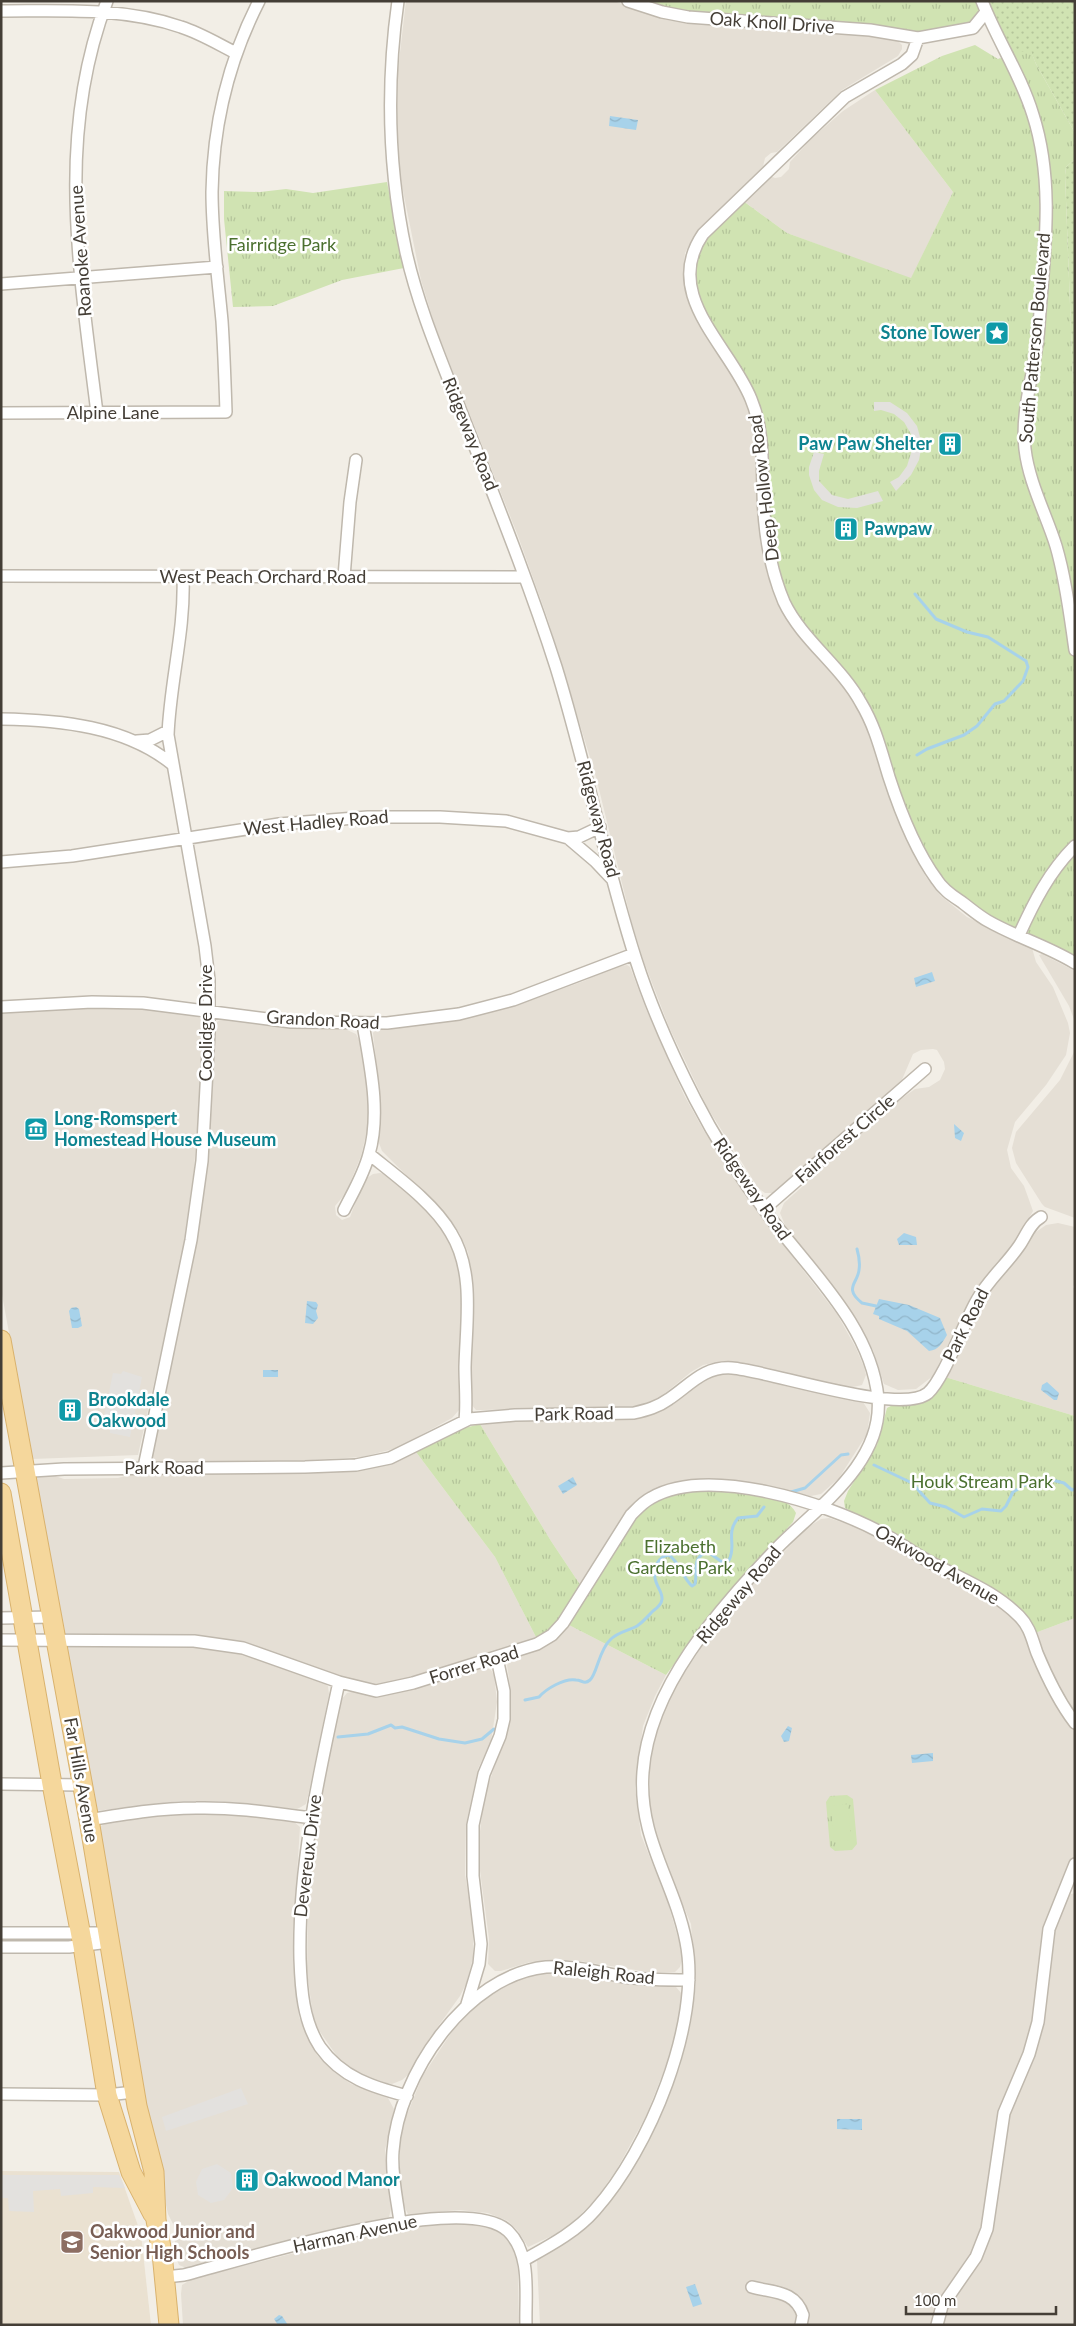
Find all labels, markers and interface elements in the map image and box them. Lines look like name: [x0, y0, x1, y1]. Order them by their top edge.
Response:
street label: Oak Knoll Drive: [709, 7, 835, 37]
street label: Roanoke Avenue: [64, 185, 96, 318]
street label: South Patterson Boulevard: [1014, 232, 1054, 444]
park label: Fairridge Park: [228, 233, 337, 255]
place icon: Stone Tower: [984, 320, 1010, 346]
place label: Stone Tower: [881, 321, 980, 343]
street label: Ridgeway Road: [438, 374, 504, 494]
street label: Alpine Lane: [67, 401, 159, 423]
street label: Deep Hollow Road: [743, 413, 783, 563]
building icon: Paw Paw Shelter: [937, 431, 963, 457]
place label: Paw Paw Shelter: [798, 432, 932, 454]
building icon: Pawpaw: [833, 516, 859, 542]
place label: Pawpaw: [864, 517, 933, 539]
street label: West Peach Orchard Road: [160, 565, 366, 587]
street label: Ridgeway Road: [573, 758, 625, 880]
street label: West Hadley Road: [243, 805, 389, 839]
street label: Coolidge Drive: [194, 964, 216, 1082]
street label: Grandon Road: [266, 1005, 380, 1033]
street label: Fairforest Circle: [790, 1089, 898, 1187]
place label: Long-Romspert Homestead House Museum: [54, 1107, 276, 1150]
museum icon: Long-Romspert Homestead House Museum: [23, 1116, 49, 1142]
street label: Ridgeway Road: [709, 1133, 796, 1244]
street label: Park Road: [937, 1284, 993, 1365]
place label: Brookdale Oakwood: [88, 1388, 170, 1431]
building icon: Brookdale Oakwood: [57, 1397, 83, 1423]
street label: Park Road: [534, 1401, 614, 1425]
street label: Park Road: [124, 1456, 204, 1478]
park label: Houk Stream Park: [911, 1470, 1054, 1492]
street label: Oakwood Avenue: [871, 1520, 1004, 1609]
park label: Elizabeth Gardens Park: [627, 1535, 734, 1578]
street label: Ridgeway Road: [691, 1541, 785, 1648]
street label: Forrer Road: [426, 1640, 521, 1688]
street label: Far Hills Avenue: [60, 1716, 104, 1844]
street label: Devereux Drive: [289, 1793, 325, 1919]
street label: Raleigh Road: [552, 1956, 656, 1988]
building icon: Oakwood Manor: [234, 2167, 260, 2193]
place label: Oakwood Manor: [264, 2168, 400, 2190]
street label: Harman Avenue: [291, 2209, 419, 2257]
place label: Oakwood Junior and Senior High Schools: [90, 2220, 255, 2263]
school or university icon: Oakwood Junior and Senior High Schools: [59, 2229, 85, 2255]
scale bar: [906, 2284, 1056, 2316]
text: 100 m: [914, 2291, 956, 2309]

